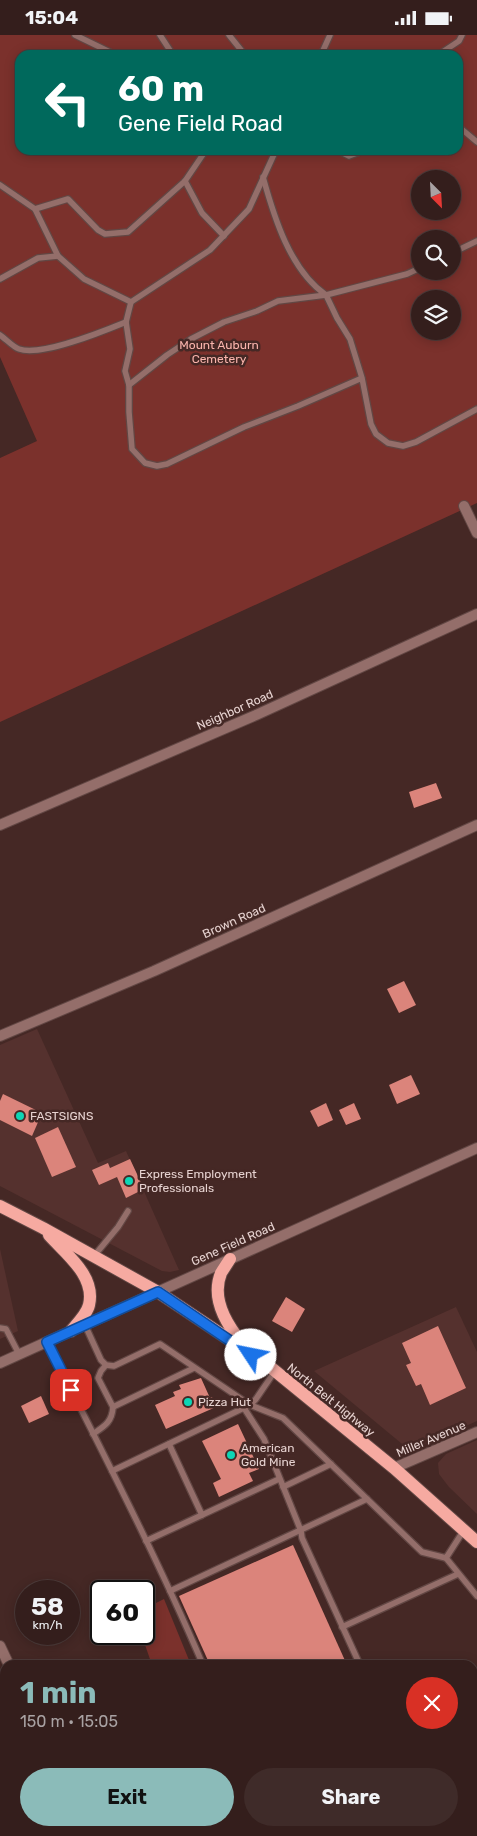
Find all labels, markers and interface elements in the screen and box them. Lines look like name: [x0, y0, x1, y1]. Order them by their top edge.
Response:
text: 15:04: [25, 6, 78, 29]
text: 60 m: [118, 68, 204, 110]
icon: left: [35, 70, 100, 135]
text: Gene Field Road: [118, 110, 283, 137]
north arrow: [411, 170, 461, 220]
map controls: [411, 170, 461, 340]
button: search: [411, 230, 461, 280]
button: layers: [411, 290, 461, 340]
park label: Mount Auburn Cemetery: [179, 338, 259, 366]
street label: Neighbor Road: [195, 687, 275, 733]
street label: Brown Road: [200, 901, 268, 941]
place label: FASTSIGNS: [30, 1109, 93, 1123]
marker: FASTSIGNS: [14, 1110, 26, 1122]
place label: Express Employment Professionals: [139, 1167, 257, 1195]
marker: Express Employment Professionals: [123, 1175, 135, 1187]
street label: Gene Field Road: [189, 1219, 277, 1269]
position arrow: [224, 1328, 276, 1380]
street label: North Belt Highway: [284, 1360, 378, 1440]
pin: [50, 1369, 92, 1411]
icon: arrive: [57, 1376, 85, 1404]
place label: Pizza Hut: [198, 1395, 251, 1409]
marker: Pizza Hut: [182, 1396, 194, 1408]
street label: Miller Avenue: [394, 1418, 468, 1460]
place label: American Gold Mine: [241, 1441, 296, 1469]
marker: American Gold Mine: [225, 1449, 237, 1461]
speed limit sign: 60: [90, 1580, 155, 1645]
text: 58: [31, 1592, 64, 1621]
text: km/h: [33, 1618, 62, 1632]
text: 1 min: [20, 1675, 97, 1711]
button: close: [406, 1677, 458, 1729]
text: 150 m · 15:05: [20, 1712, 118, 1731]
button: Exit: [20, 1768, 234, 1826]
button: Share: [244, 1768, 458, 1826]

